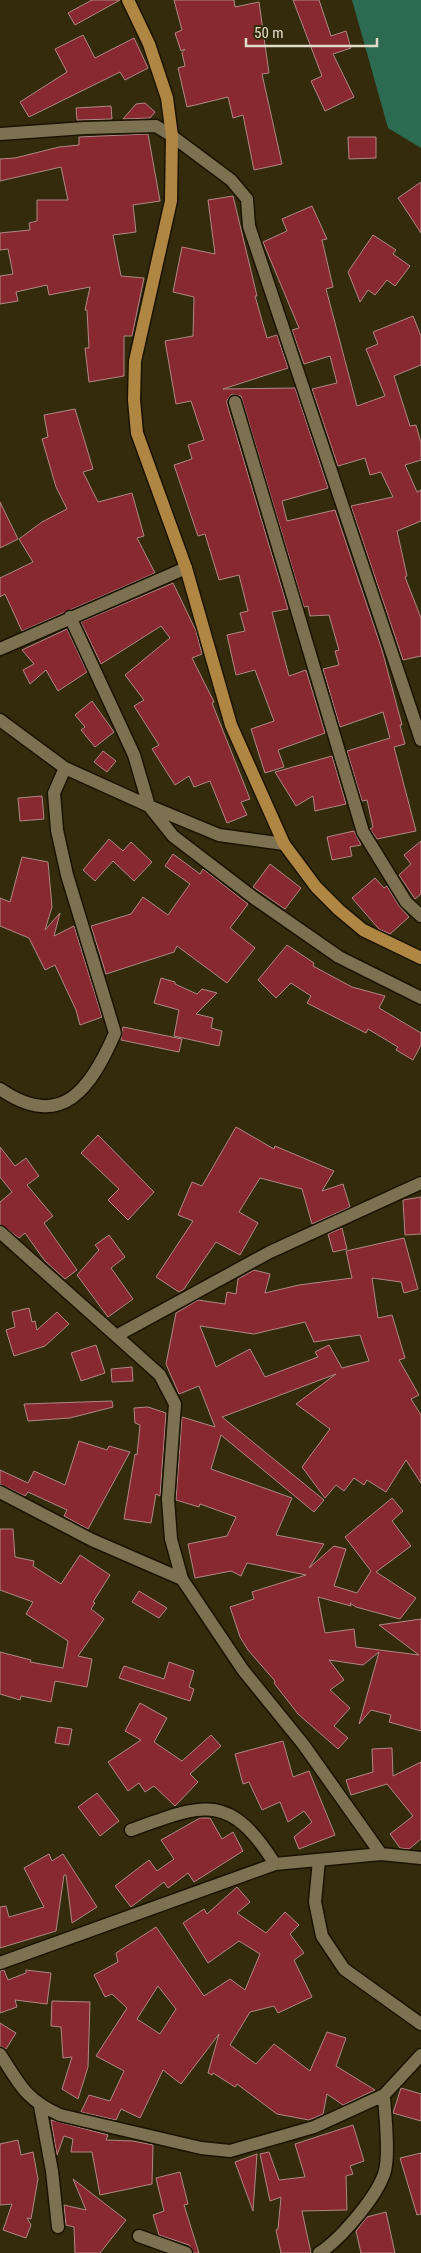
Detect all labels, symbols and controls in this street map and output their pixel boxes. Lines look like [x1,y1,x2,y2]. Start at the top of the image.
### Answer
scale bar [246,15,377,47]
text: 50 m [254,24,284,42]

